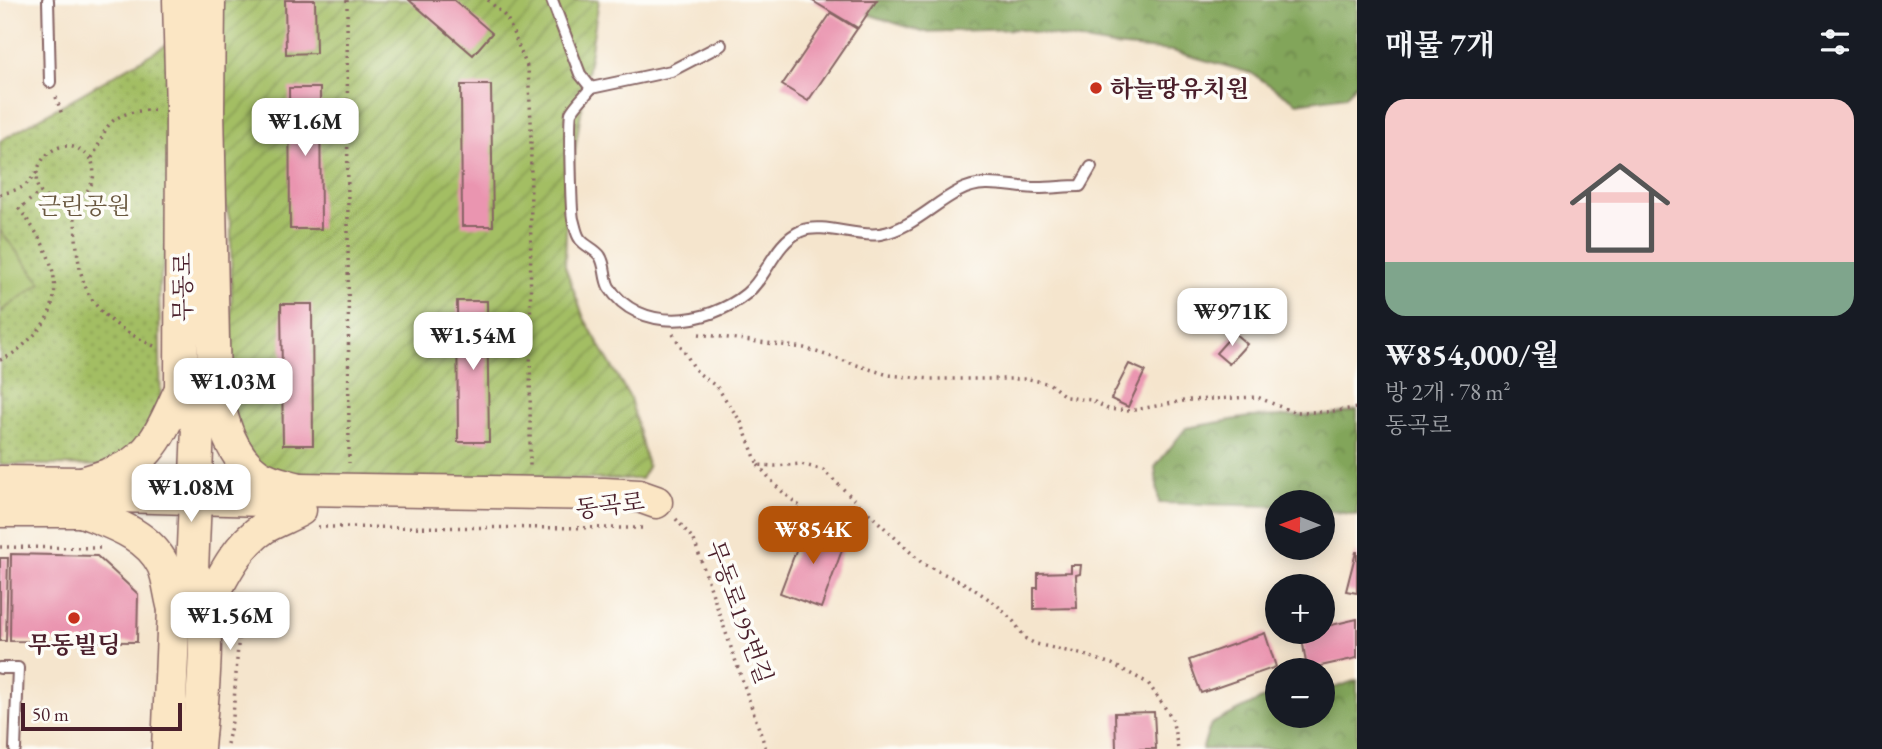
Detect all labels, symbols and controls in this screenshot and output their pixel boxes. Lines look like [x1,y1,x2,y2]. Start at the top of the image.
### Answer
icon: filters [1816,23,1854,61]
text: 매물 7개 [1385,25,1495,64]
place label: 하늘땅유치원 [1110,73,1249,104]
marker: 하늘땅유치원 [1088,80,1104,96]
pin: ₩1.6M [256,99,354,158]
text: ₩1.6M [268,106,342,136]
icon: home [1557,145,1683,271]
park label: 근린공원 [38,190,130,221]
street label: 무동로 [167,252,198,322]
pin: ₩971K [1183,288,1281,348]
text: ₩971K [1193,296,1271,326]
pin: ₩1.54M [416,312,530,372]
text: ₩1.54M [430,320,516,350]
text: ₩854,000/월 [1385,335,1559,374]
pin: ₩1.03M [176,358,290,418]
text: ₩1.03M [190,366,276,396]
text: 방 2개 · 78 m² [1385,377,1510,407]
text: 동곡로 [1385,410,1452,440]
pin: ₩1.08M [134,464,248,524]
text: ₩1.08M [148,472,234,502]
street label: 동곡로 [574,485,646,525]
north arrow [1265,490,1335,560]
map controls [1265,490,1335,728]
pin: ₩854K [764,506,862,566]
text: ₩854K [774,514,852,544]
street label: 무동로195번길 [700,536,780,688]
button: + [1265,574,1335,644]
pin: ₩1.56M [173,592,287,652]
text: ₩1.56M [187,600,273,630]
marker: 무동빌딩 [66,610,82,626]
place label: 무동빌딩 [28,629,120,660]
button: − [1265,658,1335,728]
scale bar [21,700,182,732]
text: 50 m [32,702,69,727]

